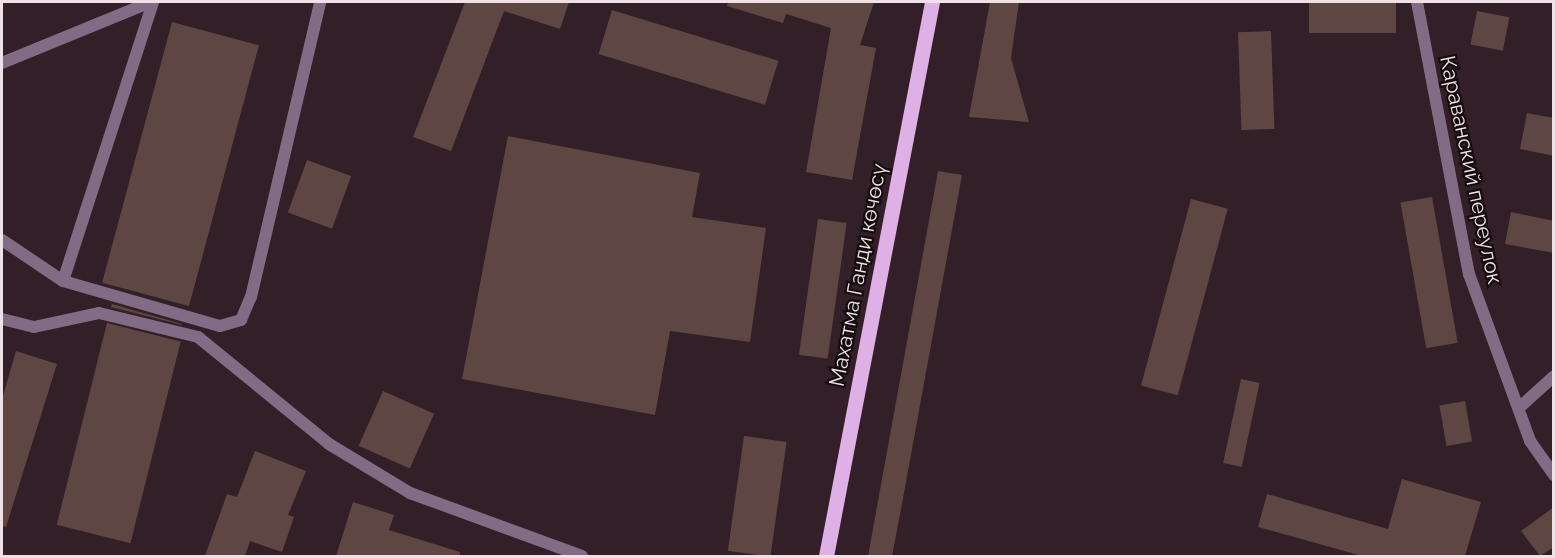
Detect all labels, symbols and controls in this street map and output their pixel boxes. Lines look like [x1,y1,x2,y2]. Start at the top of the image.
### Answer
street label: Караванский переулок [1434,54,1508,286]
street label: Махатма Ганди көчөсү [824,161,892,389]

